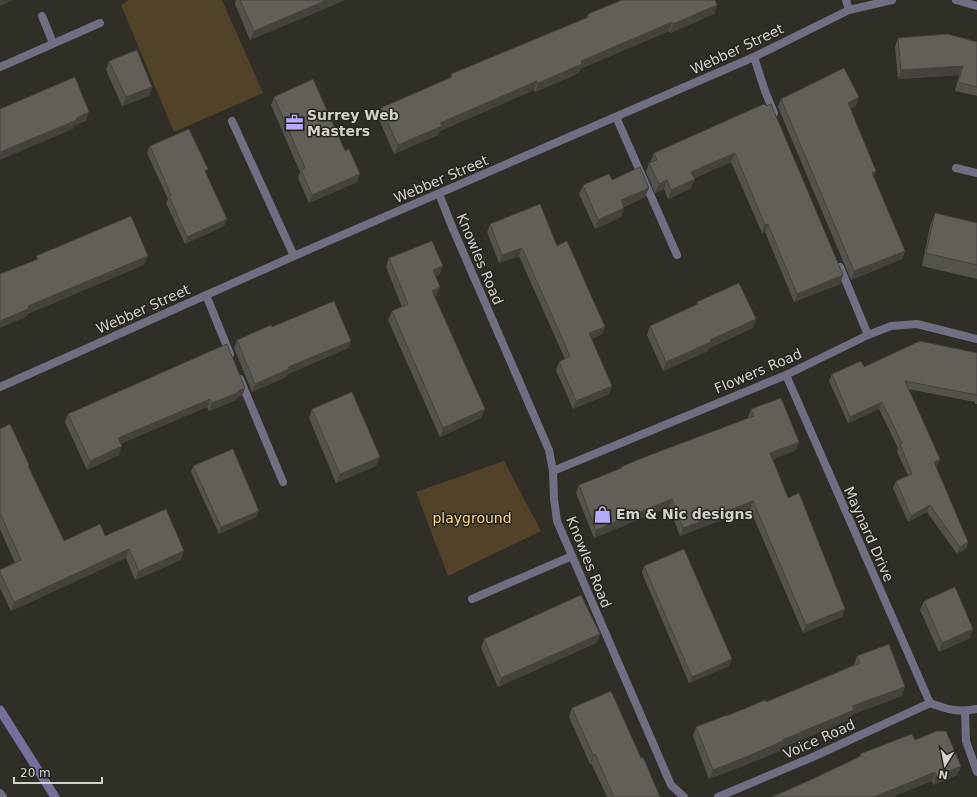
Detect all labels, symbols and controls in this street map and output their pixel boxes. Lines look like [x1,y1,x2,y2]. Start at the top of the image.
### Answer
street label: Webber Street [688,20,787,78]
place label: Surrey Web Masters [307,107,399,139]
office icon: Surrey Web Masters [284,113,304,133]
street label: Webber Street [391,152,491,206]
street label: Knowles Road [454,211,506,307]
street label: Webber Street [94,281,193,337]
street label: Flowers Road [712,345,804,397]
street label: Maynard Drive [841,484,897,584]
shop icon: Em & Nic designs [593,504,613,524]
place label: Em & Nic designs [616,506,753,522]
park label: playground [432,510,512,526]
street label: Knowles Road [563,514,615,610]
street label: Voice Road [781,716,857,762]
north arrow [925,745,965,785]
scale bar [14,759,102,785]
text: 20 m [20,766,51,780]
text: N [938,767,949,782]

